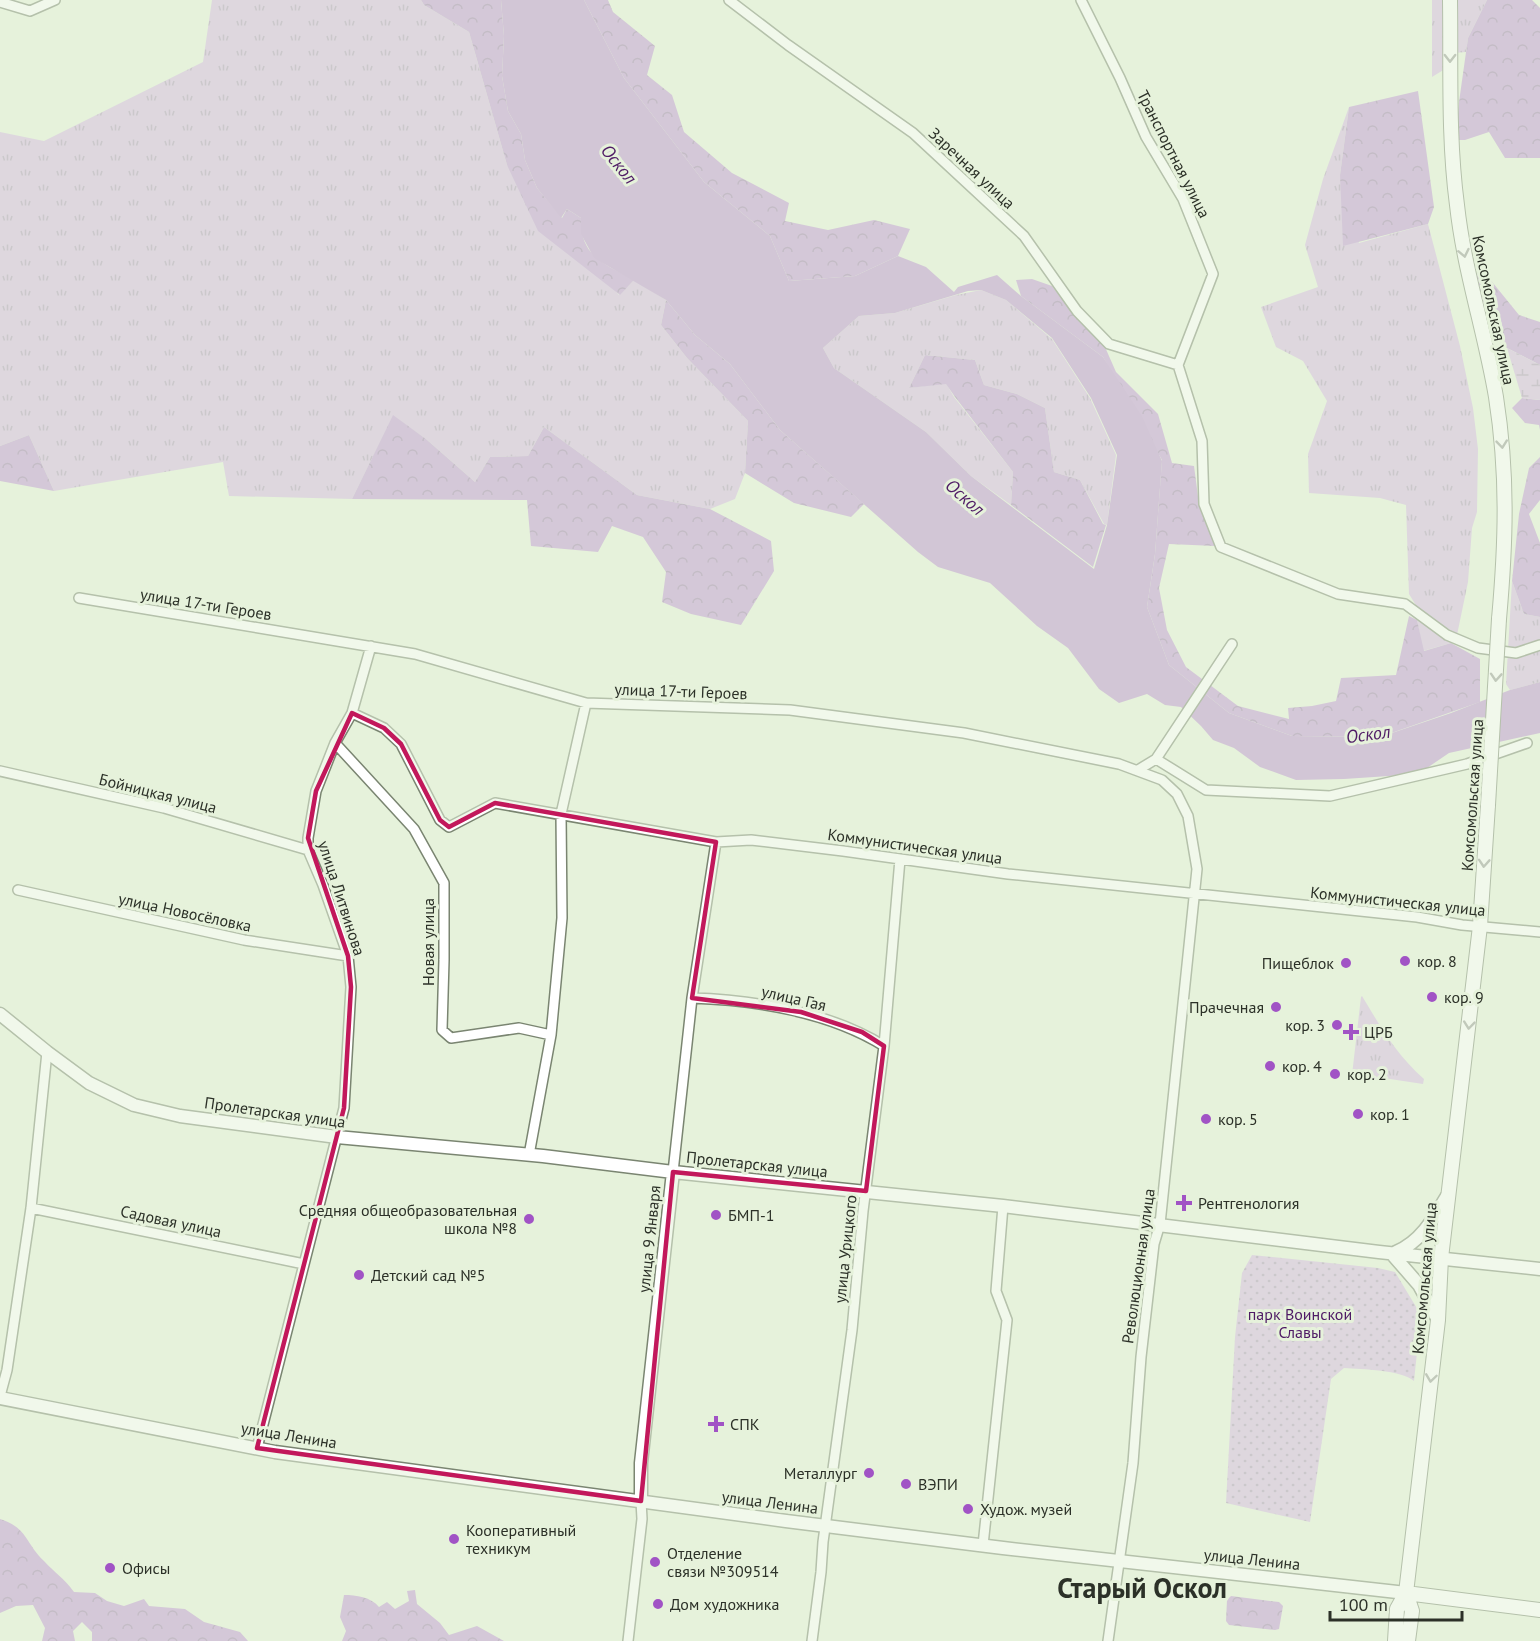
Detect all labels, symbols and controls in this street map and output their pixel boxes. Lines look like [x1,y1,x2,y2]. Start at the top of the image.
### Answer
one-way arrow [1444,54,1457,63]
street label: Транспортная улица [1133,87,1215,221]
street label: Заречная улица [925,123,1019,213]
water label: Оскол [596,139,642,189]
street label: Комсомольская улица [1468,233,1520,387]
one-way arrow [1457,247,1470,257]
one-way arrow [1495,439,1508,448]
water label: Оскол [941,474,990,520]
street label: улица 17-ти Героев [139,584,273,624]
one-way arrow [1489,673,1502,682]
street label: улица 17-ти Героев [614,679,748,703]
street label: Комсомольская улица [1457,718,1487,872]
water label: Оскол [1344,720,1392,748]
street label: Бойницкая улица [97,769,219,817]
street label: Коммунистическая улица [826,824,1004,868]
street label: улица Литвинова [314,838,370,958]
one-way arrow [1477,858,1490,867]
street label: Коммунистическая улица [1309,882,1487,920]
street label: улица Новосёловка [117,888,253,936]
street label: Новая улица [418,898,438,986]
place label: кор. 8 [1417,951,1457,971]
place label: Пищеблок [1262,953,1334,973]
marker: кор. 8 [1398,954,1412,968]
marker: Пищеблок [1339,956,1353,970]
street label: улица Гая [760,981,828,1015]
place label: кор. 9 [1444,987,1484,1007]
marker: кор. 9 [1425,990,1439,1004]
place label: Прачечная [1189,997,1264,1017]
marker: Прачечная [1269,1000,1283,1014]
place label: кор. 3 [1285,1015,1325,1035]
marker: кор. 3 [1330,1018,1344,1032]
one-way arrow [1463,1021,1475,1030]
place label: ЦРБ [1364,1022,1393,1042]
marker: ЦРБ [1342,1023,1360,1041]
place label: кор. 4 [1282,1056,1322,1076]
marker: кор. 4 [1263,1059,1277,1073]
place label: кор. 2 [1347,1064,1387,1084]
marker: кор. 2 [1328,1067,1342,1081]
street label: Пролетарская улица [203,1092,347,1132]
place label: кор. 1 [1370,1104,1410,1124]
marker: кор. 1 [1351,1107,1365,1121]
place label: кор. 5 [1218,1109,1258,1129]
marker: кор. 5 [1199,1112,1213,1126]
street label: Пролетарская улица [685,1147,829,1181]
street label: улица 9 Января [633,1184,665,1294]
street label: Революционная улица [1117,1187,1159,1345]
place label: Рентгенология [1198,1193,1299,1213]
street label: улица Урицкого [829,1194,861,1304]
marker: Рентгенология [1175,1194,1193,1212]
place label: Средняя общеобразовательная школа №8 [299,1200,517,1238]
street label: Садовая улица [119,1201,223,1241]
street label: Комсомольская улица [1407,1201,1441,1355]
place label: БМП-1 [728,1205,774,1225]
marker: БМП-1 [709,1208,723,1222]
marker: Средняя общеобразовательная школа №8 [522,1212,536,1226]
place label: Детский сад №5 [371,1265,485,1285]
marker: Детский сад №5 [352,1268,366,1282]
park label: парк Воинской Славы [1248,1304,1352,1342]
one-way arrow [1425,1373,1437,1382]
place label: СПК [730,1414,760,1434]
marker: СПК [707,1415,725,1433]
street label: улица Ленина [240,1418,338,1452]
place label: Металлург [784,1463,857,1483]
marker: Металлург [862,1466,876,1480]
place label: ВЭПИ [918,1474,958,1494]
marker: ВЭПИ [899,1477,913,1491]
street label: улица Ленина [721,1486,819,1518]
place label: Худож. музей [980,1499,1072,1519]
marker: Худож. музей [961,1502,975,1516]
place label: Кооперативный техникум [466,1520,576,1558]
marker: Кооперативный техникум [447,1532,461,1546]
place label: Отделение связи №309514 [667,1543,779,1581]
street label: улица Ленина [1203,1544,1301,1574]
marker: Отделение связи №309514 [648,1555,662,1569]
place label: Офисы [122,1558,170,1578]
marker: Офисы [103,1561,117,1575]
district label: Старый Оскол [1057,1569,1227,1606]
scale bar [1330,1584,1462,1622]
text: 100 m [1339,1593,1388,1616]
place label: Дом художника [670,1594,779,1614]
marker: Дом художника [651,1597,665,1611]

